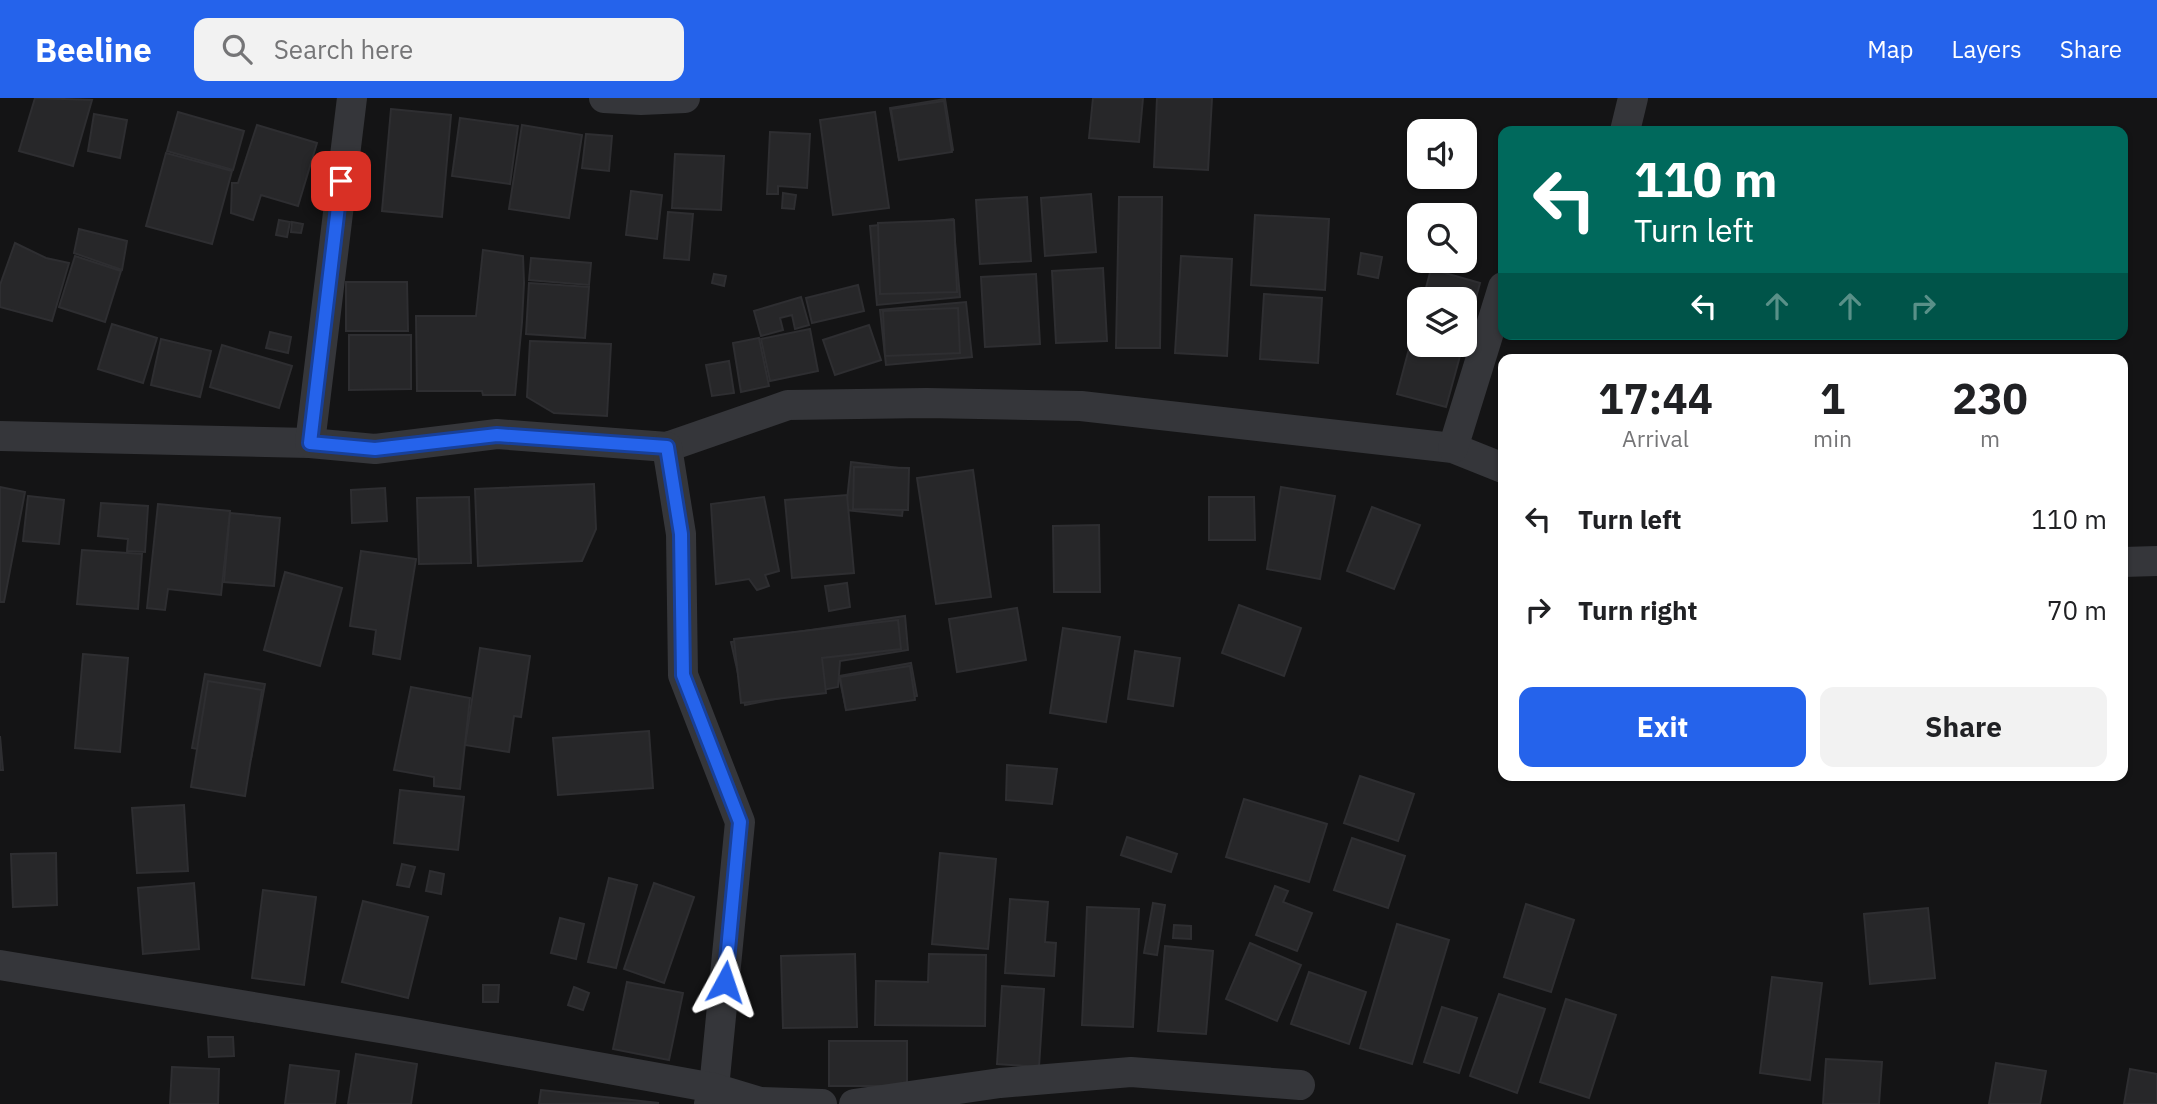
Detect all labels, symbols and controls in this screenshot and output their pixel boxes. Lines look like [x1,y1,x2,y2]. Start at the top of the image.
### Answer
search box [194,18,684,81]
text: Beeline [35,28,152,71]
icon: search [218,30,256,68]
text: Search here [274,32,413,66]
text: Map [1867,33,1914,65]
text: Layers [1952,33,2022,65]
text: Share [2060,33,2122,65]
map controls [1407,119,1477,357]
button: sound [1407,119,1477,189]
text: 110 m [1634,147,1778,210]
pin [311,151,371,211]
icon: left [1519,154,1610,245]
icon: arrive [322,162,360,200]
button: search [1407,203,1477,273]
text: Turn left [1634,209,1754,251]
button: layers [1407,287,1477,357]
icon: left [1685,287,1723,325]
icon: ahead [1758,287,1796,325]
icon: ahead [1831,287,1869,325]
icon: right [1904,287,1942,325]
text: 17:44 [1598,371,1713,426]
text: 1 [1820,371,1845,426]
text: 230 [1952,371,2028,426]
text: Arrival [1622,423,1689,453]
text: min [1813,423,1852,453]
text: m [1980,423,2000,453]
icon: left [1519,500,1557,538]
text: Turn left [1578,502,1681,536]
text: 110 m [2031,502,2107,536]
icon: right [1519,591,1557,629]
text: Turn right [1578,593,1697,627]
text: 70 m [2047,593,2107,627]
button: Exit [1519,687,1806,767]
button: Share [1820,687,2107,767]
position arrow [688,945,762,1019]

